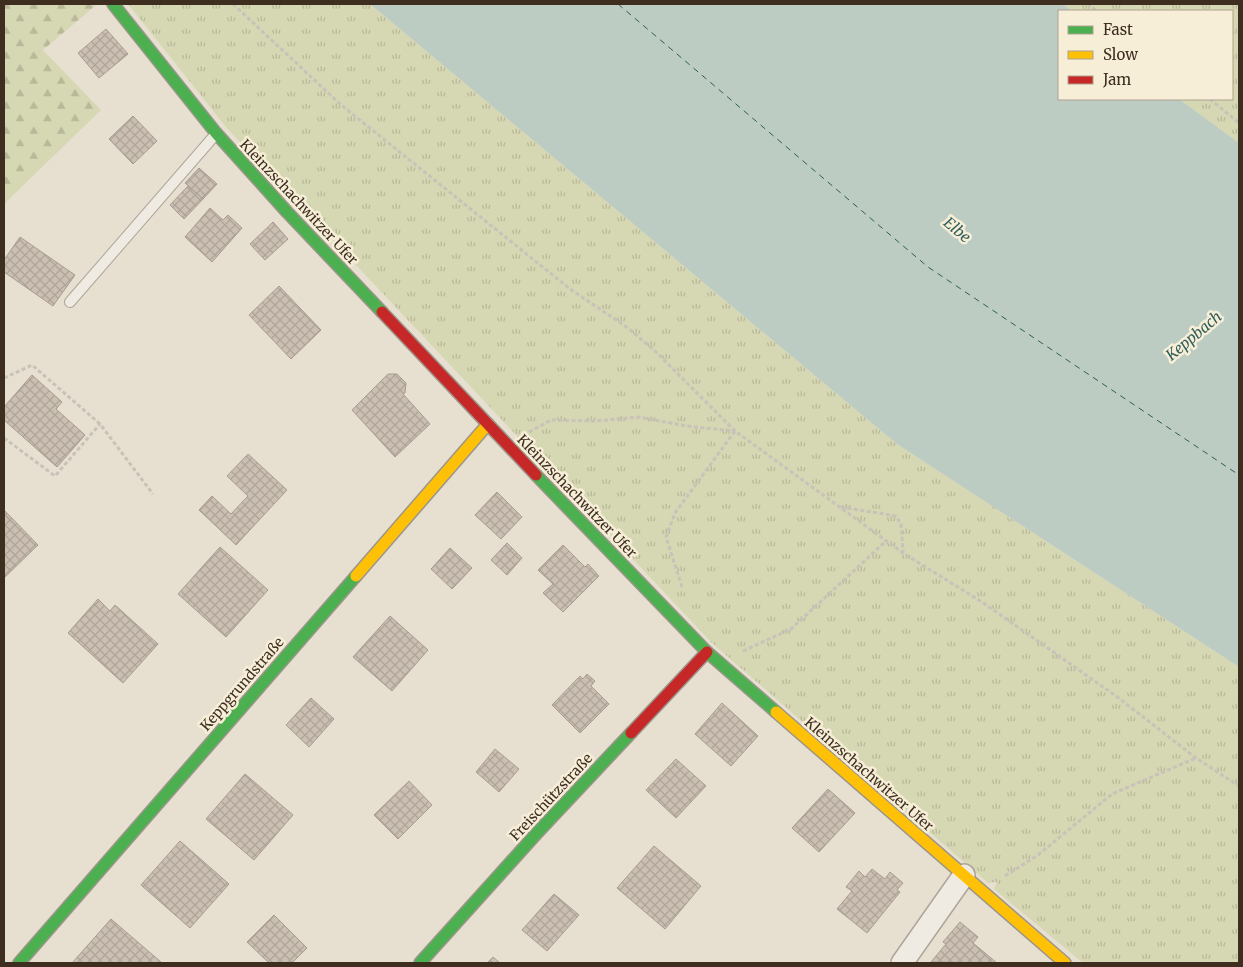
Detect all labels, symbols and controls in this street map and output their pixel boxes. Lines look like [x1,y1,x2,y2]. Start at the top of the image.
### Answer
legend [1058,10,1233,100]
text: Fast [1103,20,1133,39]
text: Slow [1103,45,1138,64]
text: Jam [1102,70,1131,89]
street label: Kleinzschachwitzer Ufer [236,136,362,268]
water label: Elbe [940,213,975,247]
water label: Keppbach [1161,307,1225,365]
street label: Kleinzschachwitzer Ufer [513,430,641,562]
street label: Keppgrundstraße [196,633,288,735]
street label: Kleinzschachwitzer Ufer [801,713,937,835]
street label: Freischützstraße [506,749,596,845]

